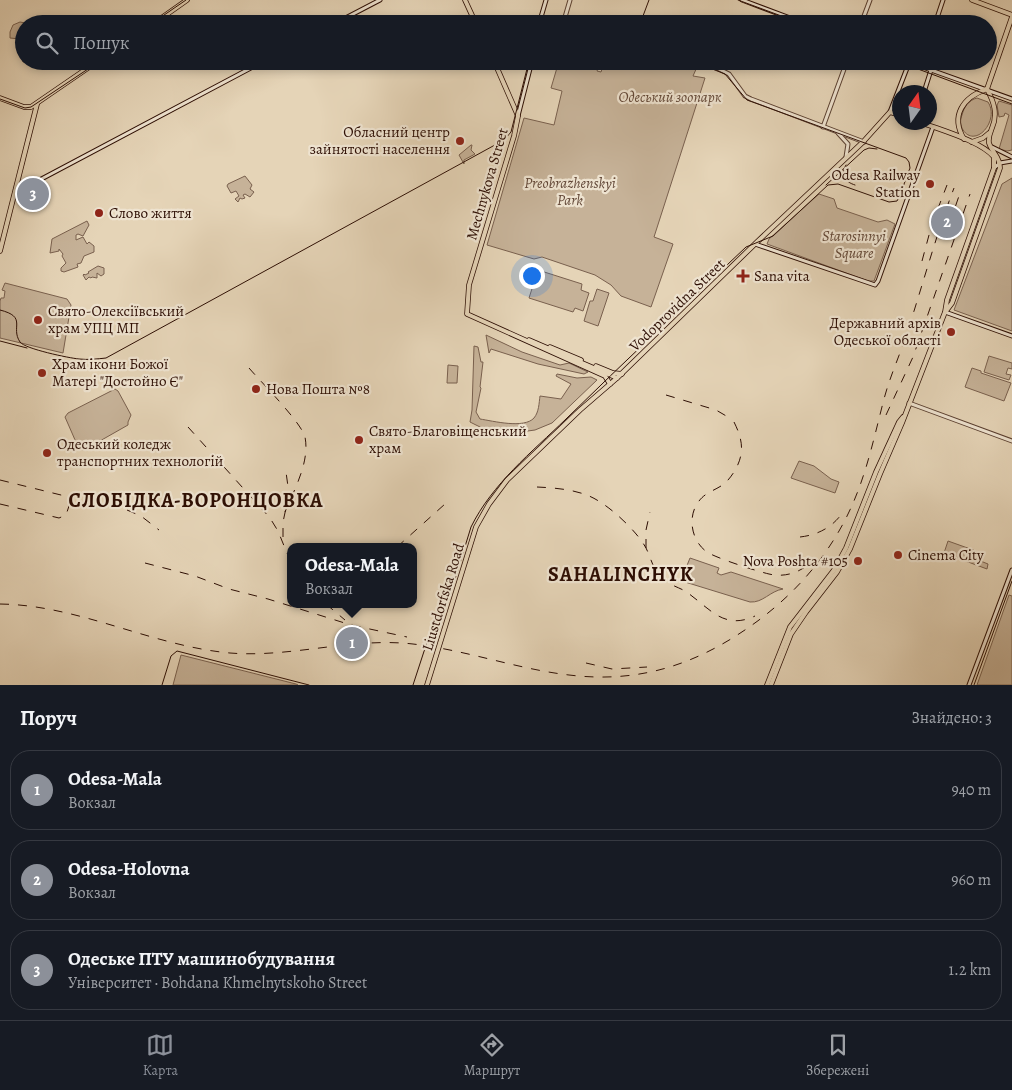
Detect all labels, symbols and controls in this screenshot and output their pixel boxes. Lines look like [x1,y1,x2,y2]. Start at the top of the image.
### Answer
search box [15,15,997,70]
icon: search [33,29,61,57]
text: Пошук [73,30,130,56]
north arrow [892,85,937,130]
park label: Одеський зоопарк [618,87,722,107]
place label: Обласний центр зайнятості населення [310,122,450,159]
street label: Mechnykova Street [461,126,513,242]
marker: Обласний центр зайнятості населення [454,135,466,147]
place label: Odesa Railway Station [831,165,920,202]
park label: Preobrazhenskyi Park [524,173,616,210]
pin: 3 [17,175,49,213]
marker: Odesa Railway Station [924,178,936,190]
place label: Слово життя [109,203,192,223]
pin: 2 [931,203,963,241]
marker: Слово життя [93,207,105,219]
park label: Starosinnyi Square [822,226,886,263]
street label: Vodoprovidna Street [624,254,729,357]
your location [519,263,545,289]
place label: Sana vita [754,266,810,286]
marker: Sana vita [736,269,750,283]
place label: Свято-Олексіївський храм УПЦ МП [48,301,184,338]
place label: Державний архів Одеської області [829,313,941,350]
marker: Свято-Олексіївський храм УПЦ МП [32,314,44,326]
marker: Державний архів Одеської області [945,326,957,338]
place label: Храм ікони Божої Матері "Достойно Є" [52,354,183,391]
marker: Храм ікони Божої Матері "Достойно Є" [36,367,48,379]
place label: Нова Пошта №8 [266,379,370,399]
marker: Нова Пошта №8 [250,383,262,395]
place label: Свято-Благовіщенський храм [369,421,527,458]
place label: Одеський коледж транспортних технологій [57,434,224,471]
marker: Свято-Благовіщенський храм [353,434,365,446]
marker: Одеський коледж транспортних технологій [41,447,53,459]
district label: СЛОБІДКА-ВОРОНЦОВКА [68,487,324,514]
street label: Liustdorfska Road [417,540,469,653]
popup [287,543,417,608]
place label: Cinema City [908,545,984,565]
marker: Cinema City [892,549,904,561]
place label: Nova Poshta #105 [743,551,848,571]
text: Odesa-Mala [305,552,399,578]
marker: Nova Poshta #105 [852,555,864,567]
district label: SAHALINCHYK [548,561,694,588]
text: Вокзал [305,578,353,600]
pin: 1 [336,624,368,662]
text: Поруч [20,704,77,732]
text: Знайдено: 3 [911,707,992,729]
text: Odesa-Mala [68,766,162,792]
text: 1 [34,779,40,801]
text: 940 m [951,779,991,801]
text: Вокзал [68,792,116,814]
text: Odesa-Holovna [68,856,190,882]
text: 2 [33,869,41,891]
text: 960 m [951,869,991,891]
text: Вокзал [68,882,116,904]
text: Одеське ПТУ машинобудування [68,946,335,972]
text: 3 [34,959,40,981]
text: 1.2 km [949,959,991,981]
text: Університет · Bohdana Khmelnytskoho Street [68,972,367,994]
tab: Карта [143,1031,178,1080]
tab: Маршрут [464,1031,520,1080]
tab: Збережені [806,1031,869,1080]

